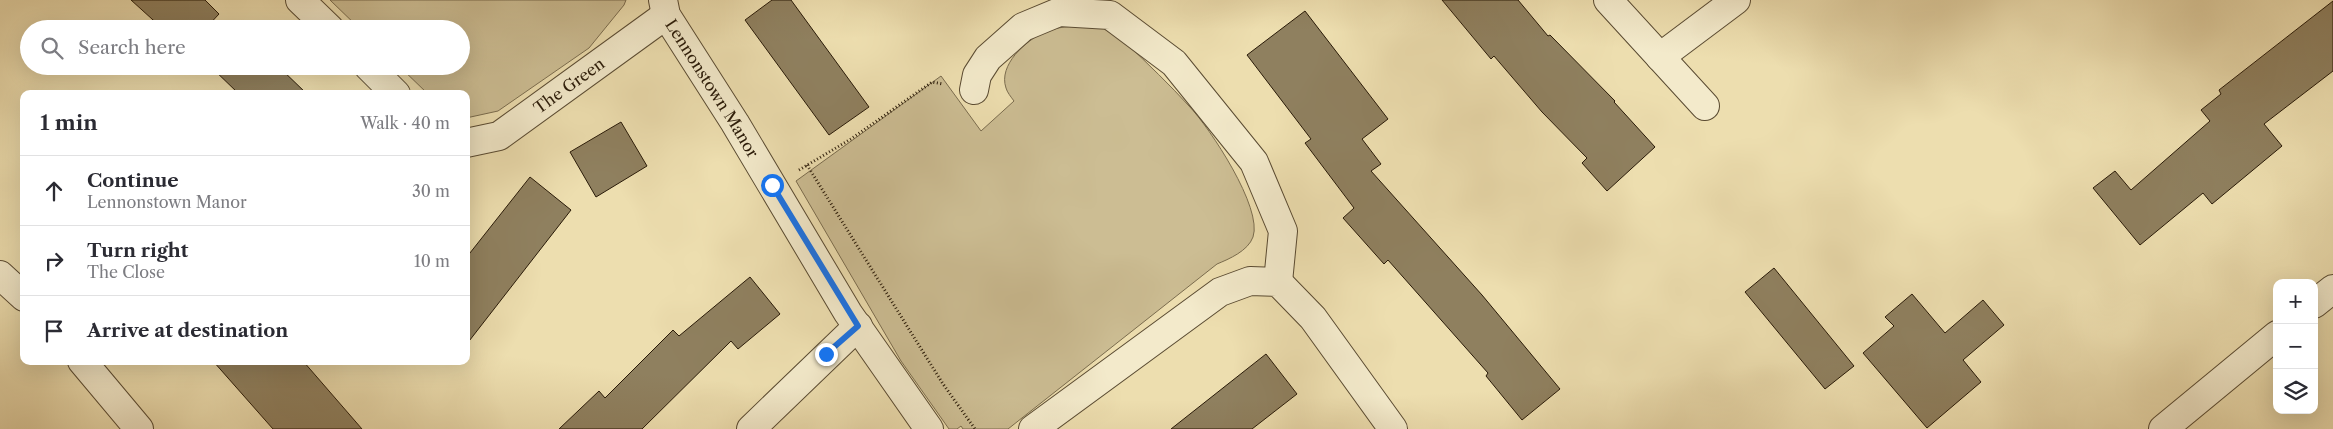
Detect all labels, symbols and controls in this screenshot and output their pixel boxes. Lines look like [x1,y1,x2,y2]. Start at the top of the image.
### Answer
street label: Lennonstown Manor [661,15,763,161]
search box [20,20,470,75]
icon: search [38,34,66,62]
text: Search here [78,36,186,59]
street label: The Green [530,53,608,118]
text: 1 min [40,110,98,135]
text: Walk · 40 m [360,113,450,133]
text: Continue [87,169,179,192]
route start [761,174,784,197]
icon: ahead [40,177,68,205]
text: 30 m [412,181,450,201]
text: Lennonstown Manor [87,192,247,212]
text: Turn right [87,239,188,262]
icon: right [40,247,68,275]
text: 10 m [414,251,450,271]
text: The Close [87,262,165,282]
map controls [2273,279,2318,414]
button: + [2273,279,2318,324]
icon: arrive [40,317,68,345]
text: Arrive at destination [87,319,288,342]
button: − [2273,324,2318,369]
route end [815,343,838,366]
button: layers [2273,369,2318,414]

